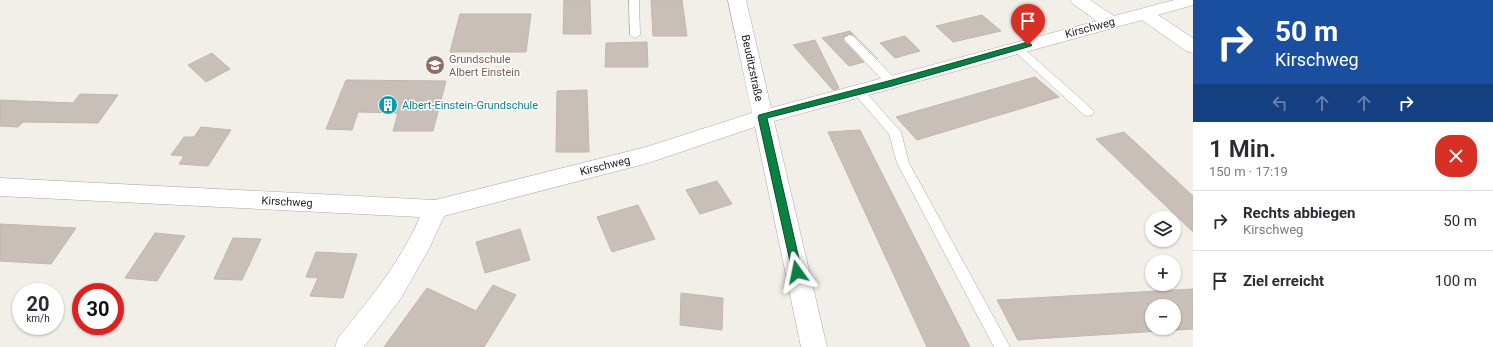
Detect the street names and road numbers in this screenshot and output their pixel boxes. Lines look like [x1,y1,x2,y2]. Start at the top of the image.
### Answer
street label: Kirschweg [1064,15,1116,41]
street label: Beuditzstraße [739,33,765,103]
street label: Kirschweg [579,154,631,178]
street label: Kirschweg [261,194,313,210]

